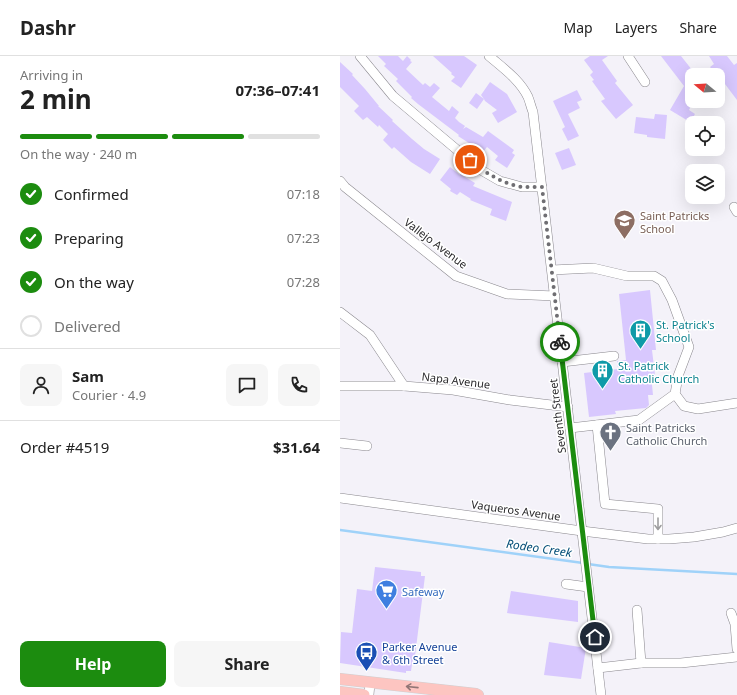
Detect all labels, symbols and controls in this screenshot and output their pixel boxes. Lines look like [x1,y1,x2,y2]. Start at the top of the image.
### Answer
text: Dashr [20,15,76,41]
text: Map [564,18,593,37]
text: Layers [615,18,657,37]
text: Share [679,18,717,37]
text: Arriving in [20,66,83,84]
north arrow [685,68,725,108]
map controls [685,68,725,204]
text: 07:36–07:41 [235,80,320,100]
text: 2 min [20,81,92,117]
button: locate [685,116,725,156]
pin [453,143,487,177]
text: On the way · 240 m [20,145,137,163]
icon: bag [459,149,481,171]
button: layers [685,164,725,204]
icon: check [20,183,42,205]
text: Confirmed [54,184,129,204]
text: 07:18 [287,185,320,203]
school or university icon: Saint Patricks School [612,208,638,241]
place label: Saint Patricks School [640,208,709,236]
street label: Vallejo Avenue [401,214,471,272]
icon: check [20,227,42,249]
text: Preparing [54,228,124,248]
text: 07:23 [287,229,320,247]
icon: check [20,271,42,293]
text: On the way [54,272,134,292]
text: 07:28 [287,273,320,291]
text: Delivered [54,316,121,336]
building icon: St. Patrick's School [627,317,653,350]
place label: St. Patrick's School [656,317,715,345]
courier [540,322,580,362]
icon: bike [549,331,571,353]
building icon: St. Patrick Catholic Church [589,358,615,391]
place label: St. Patrick Catholic Church [618,358,699,386]
button: person [20,364,62,406]
button: chat [226,364,268,406]
button: phone [278,364,320,406]
text: Sam [72,366,104,386]
street label: Napa Avenue [421,368,491,392]
street label: Seventh Street [545,378,569,454]
text: Courier · 4.9 [72,386,146,404]
church icon: Saint Patricks Catholic Church [597,420,623,453]
place label: Saint Patricks Catholic Church [626,420,707,448]
text: Order #4519 [20,437,109,457]
text: $31.64 [273,437,320,457]
street label: Vaqueros Avenue [470,496,562,524]
one-way arrow [654,517,662,530]
water label: Rodeo Creek [505,535,574,561]
supermarket icon: Safeway [374,578,400,611]
place label: Safeway [402,584,445,599]
pin [578,620,612,654]
icon: home [584,626,606,648]
bus stop icon: Parker Avenue & 6th Street [354,639,380,672]
place label: Parker Avenue & 6th Street [382,639,457,667]
button: Help [20,641,166,687]
button: Share [174,641,320,687]
one-way arrow [406,683,419,691]

